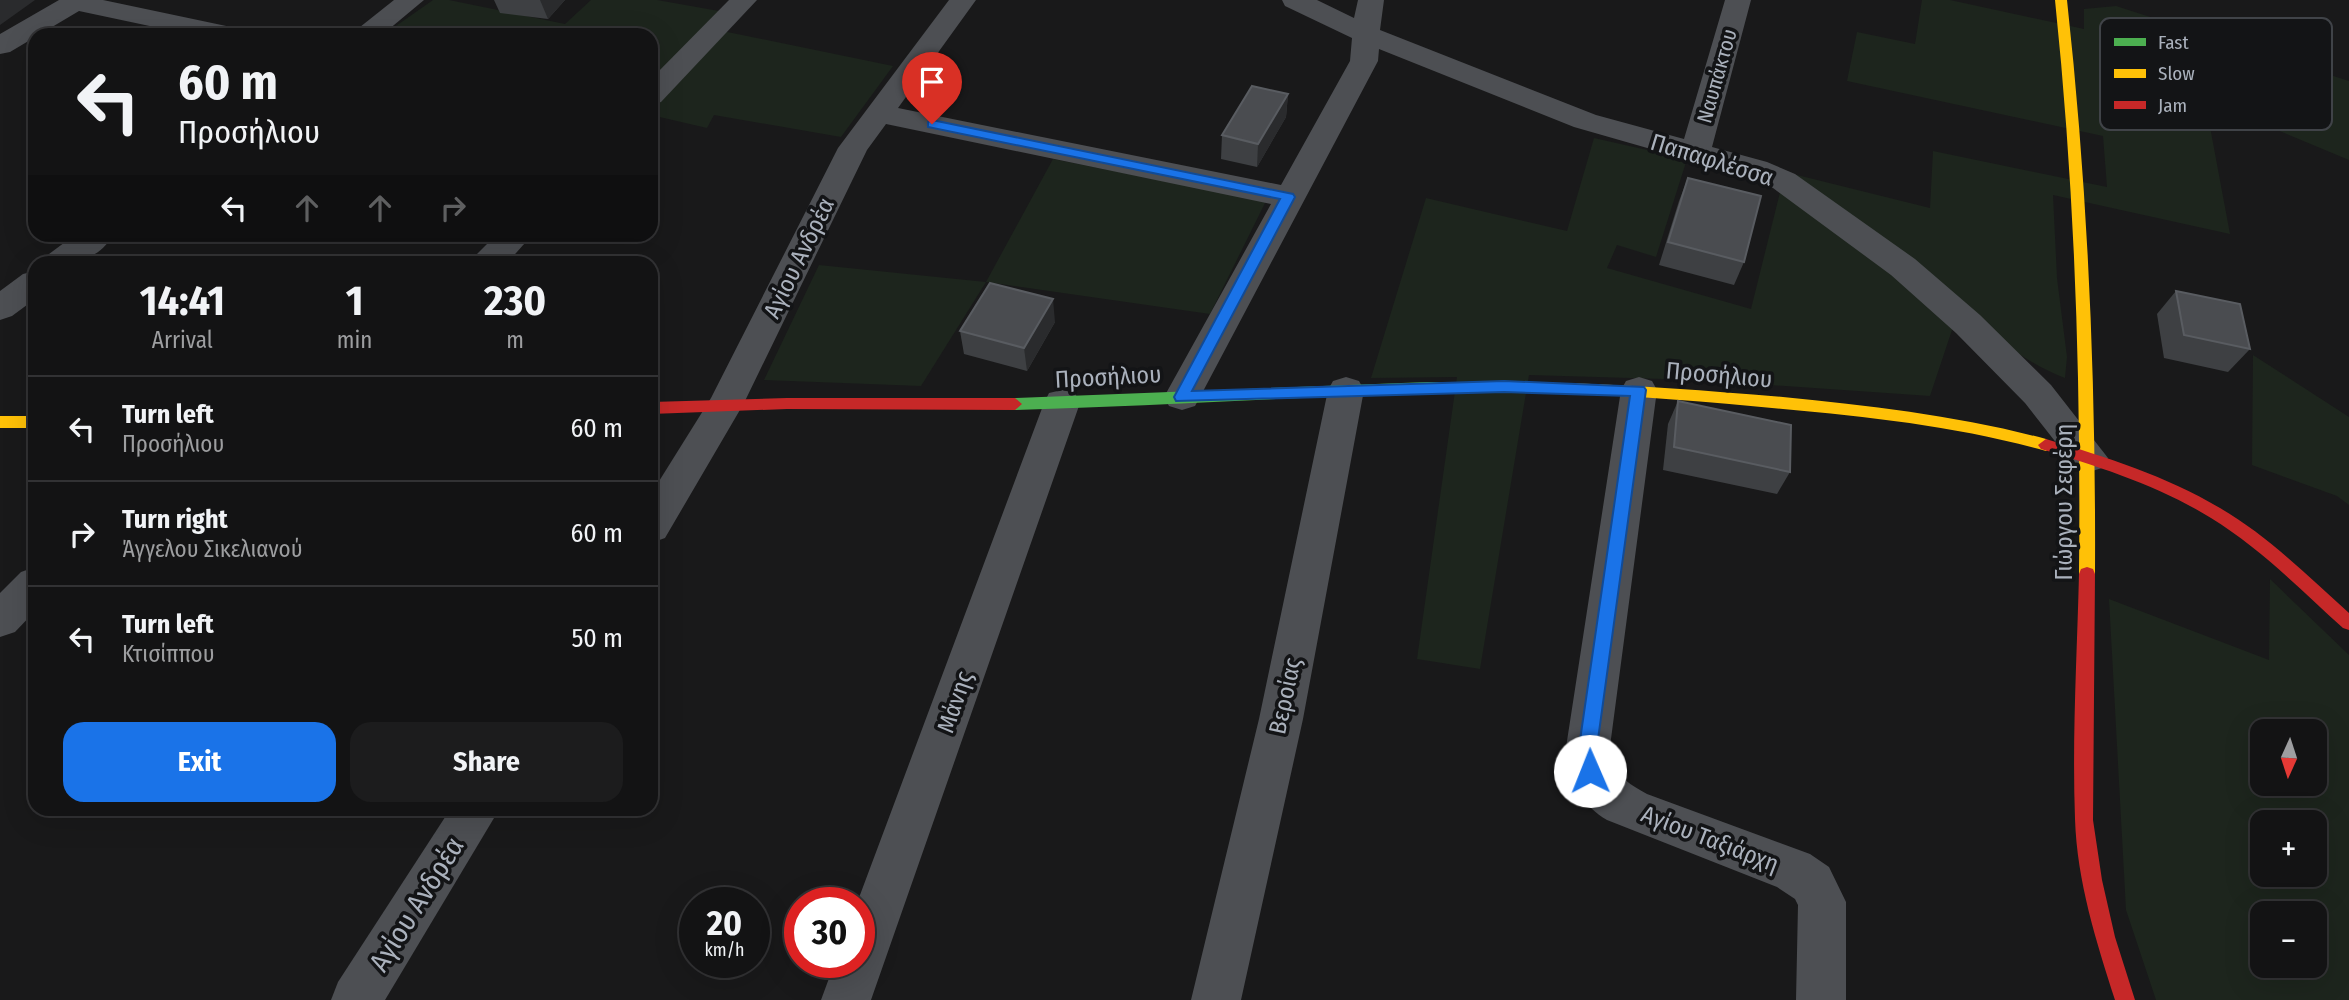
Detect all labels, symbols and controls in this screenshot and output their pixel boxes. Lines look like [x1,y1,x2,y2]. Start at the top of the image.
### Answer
legend [2100,18,2332,130]
street label: Ναυπάκτου [1691,26,1743,126]
text: Fast [2158,31,2189,54]
pin [902,52,962,124]
text: 60 m [178,53,278,112]
icon: left [63,56,154,147]
text: Slow [2158,62,2195,85]
icon: arrive [913,63,951,101]
text: Jam [2158,94,2187,117]
text: Προσήλιου [178,113,320,151]
street label: Παπαφλέσσα [1647,128,1777,192]
icon: left [215,189,253,227]
icon: ahead [288,189,326,227]
icon: ahead [361,189,399,227]
icon: right [434,189,472,227]
street label: Αγίου Ανδρέα [758,193,840,323]
text: 14:41 [140,276,225,326]
text: 1 [346,276,363,326]
text: 230 [484,276,546,326]
text: Arrival [152,326,213,354]
text: min [337,326,372,354]
text: m [506,326,524,354]
street label: Προσήλιου [1665,356,1773,394]
street label: Προσήλιου [1054,360,1162,394]
text: Turn left [122,399,214,430]
icon: left [63,410,101,448]
text: 60 m [570,413,623,444]
street label: Γιώργου Σεφέρη [2050,424,2078,580]
text: Προσήλιου [122,430,224,458]
text: Turn right [122,504,228,535]
icon: right [63,515,101,553]
text: 60 m [570,518,623,549]
text: Άγγελου Σικελιανού [122,535,302,563]
text: Turn left [122,609,214,640]
icon: left [63,620,101,658]
text: 50 m [571,623,623,654]
text: Κτισίππου [122,640,214,668]
street label: Βεροίας [1263,655,1307,737]
street label: Μάνης [931,668,979,736]
north arrow [2250,719,2328,796]
map controls [2250,719,2327,978]
button: Exit [63,722,336,802]
button: Share [350,722,623,802]
position arrow [1553,734,1627,808]
street label: Αγίου Ταξιάρχη [1637,800,1783,878]
button: + [2250,810,2327,887]
street label: Αγίου Ανδρέα [362,831,471,978]
speed limit sign: 30 [784,887,875,978]
button: − [2250,901,2327,978]
text: 20 [707,902,742,944]
text: km/h [704,939,745,961]

